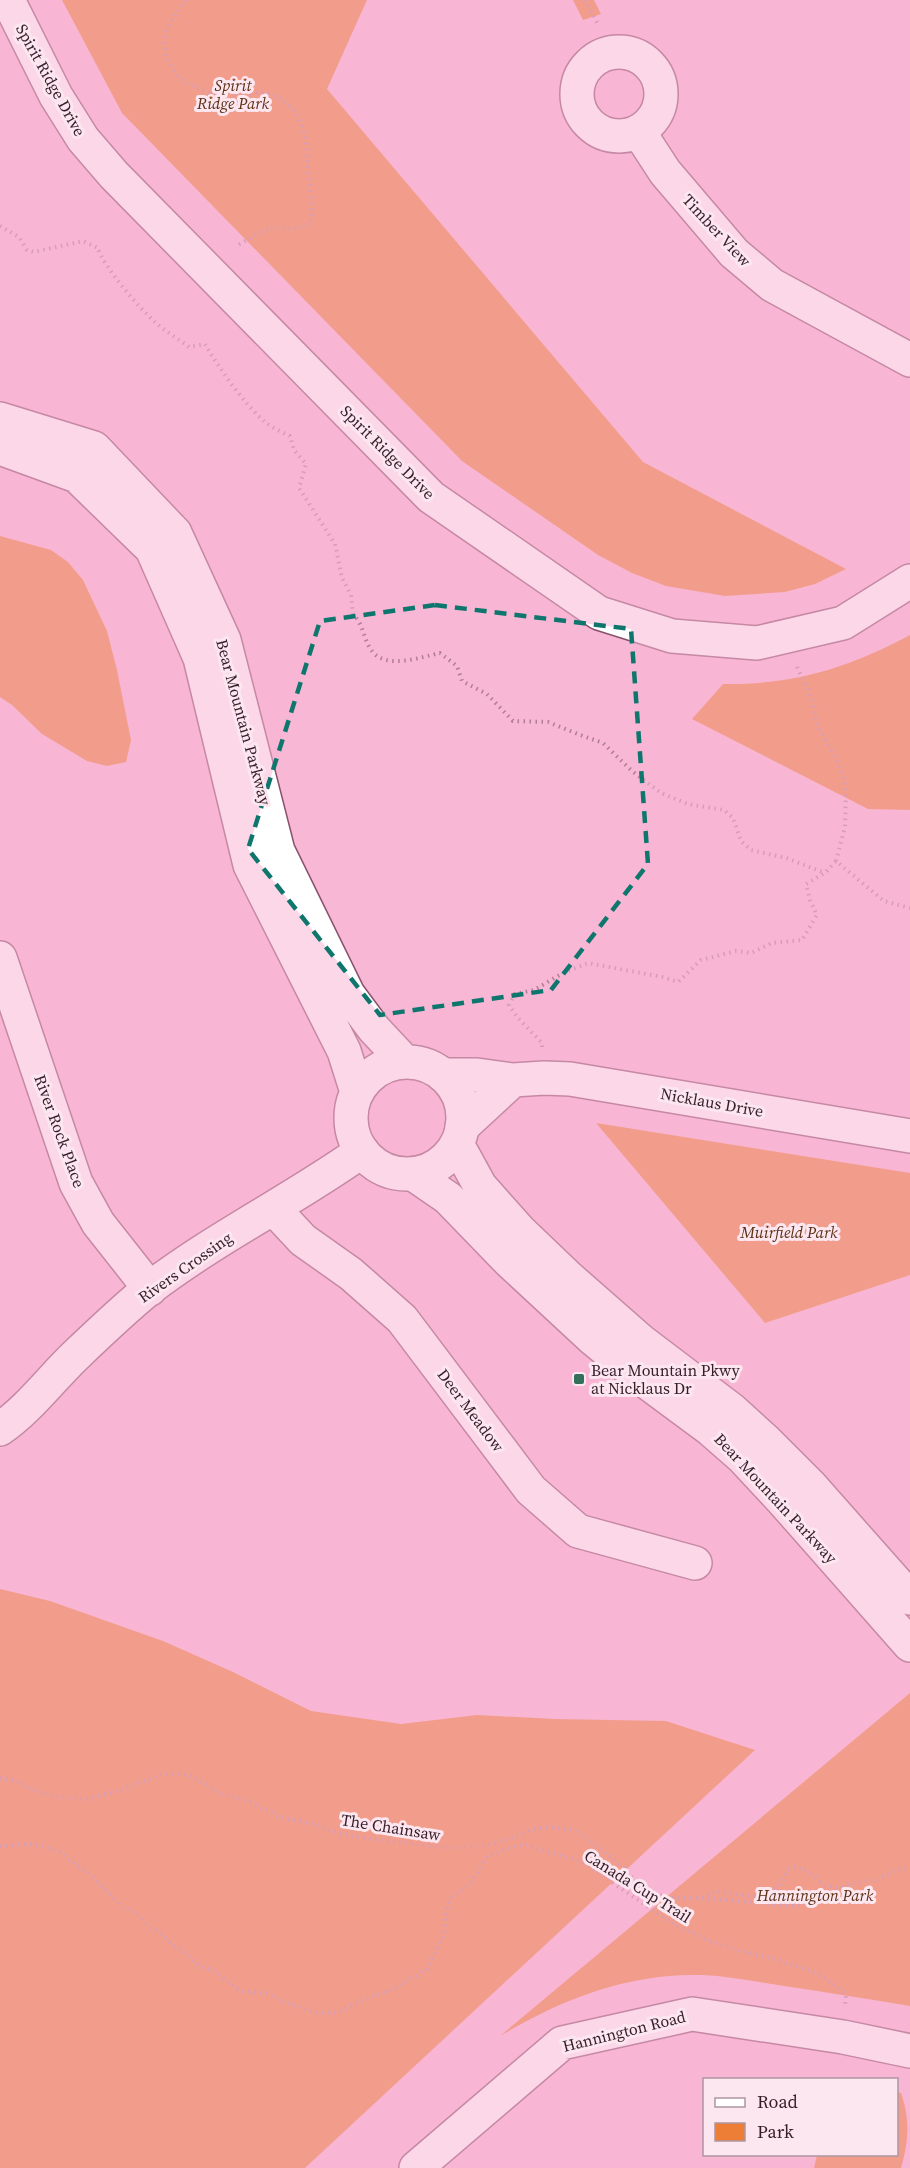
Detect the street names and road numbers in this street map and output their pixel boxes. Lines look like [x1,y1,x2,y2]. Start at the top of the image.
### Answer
street label: Spirit Ridge Drive [11,20,91,140]
street label: Timber View [678,189,757,272]
street label: Spirit Ridge Drive [336,400,440,504]
street label: Bear Mountain Parkway [211,637,277,808]
street label: River Rock Place [29,1071,91,1191]
street label: Nicklaus Drive [659,1082,765,1122]
street label: Rivers Crossing [134,1226,236,1308]
street label: Deer Meadow [433,1364,510,1457]
street label: Bear Mountain Parkway [710,1428,843,1569]
street label: The Chainsaw [340,1808,443,1846]
street label: Canada Cup Trail [580,1844,696,1928]
street label: Hannington Road [560,2005,688,2057]

